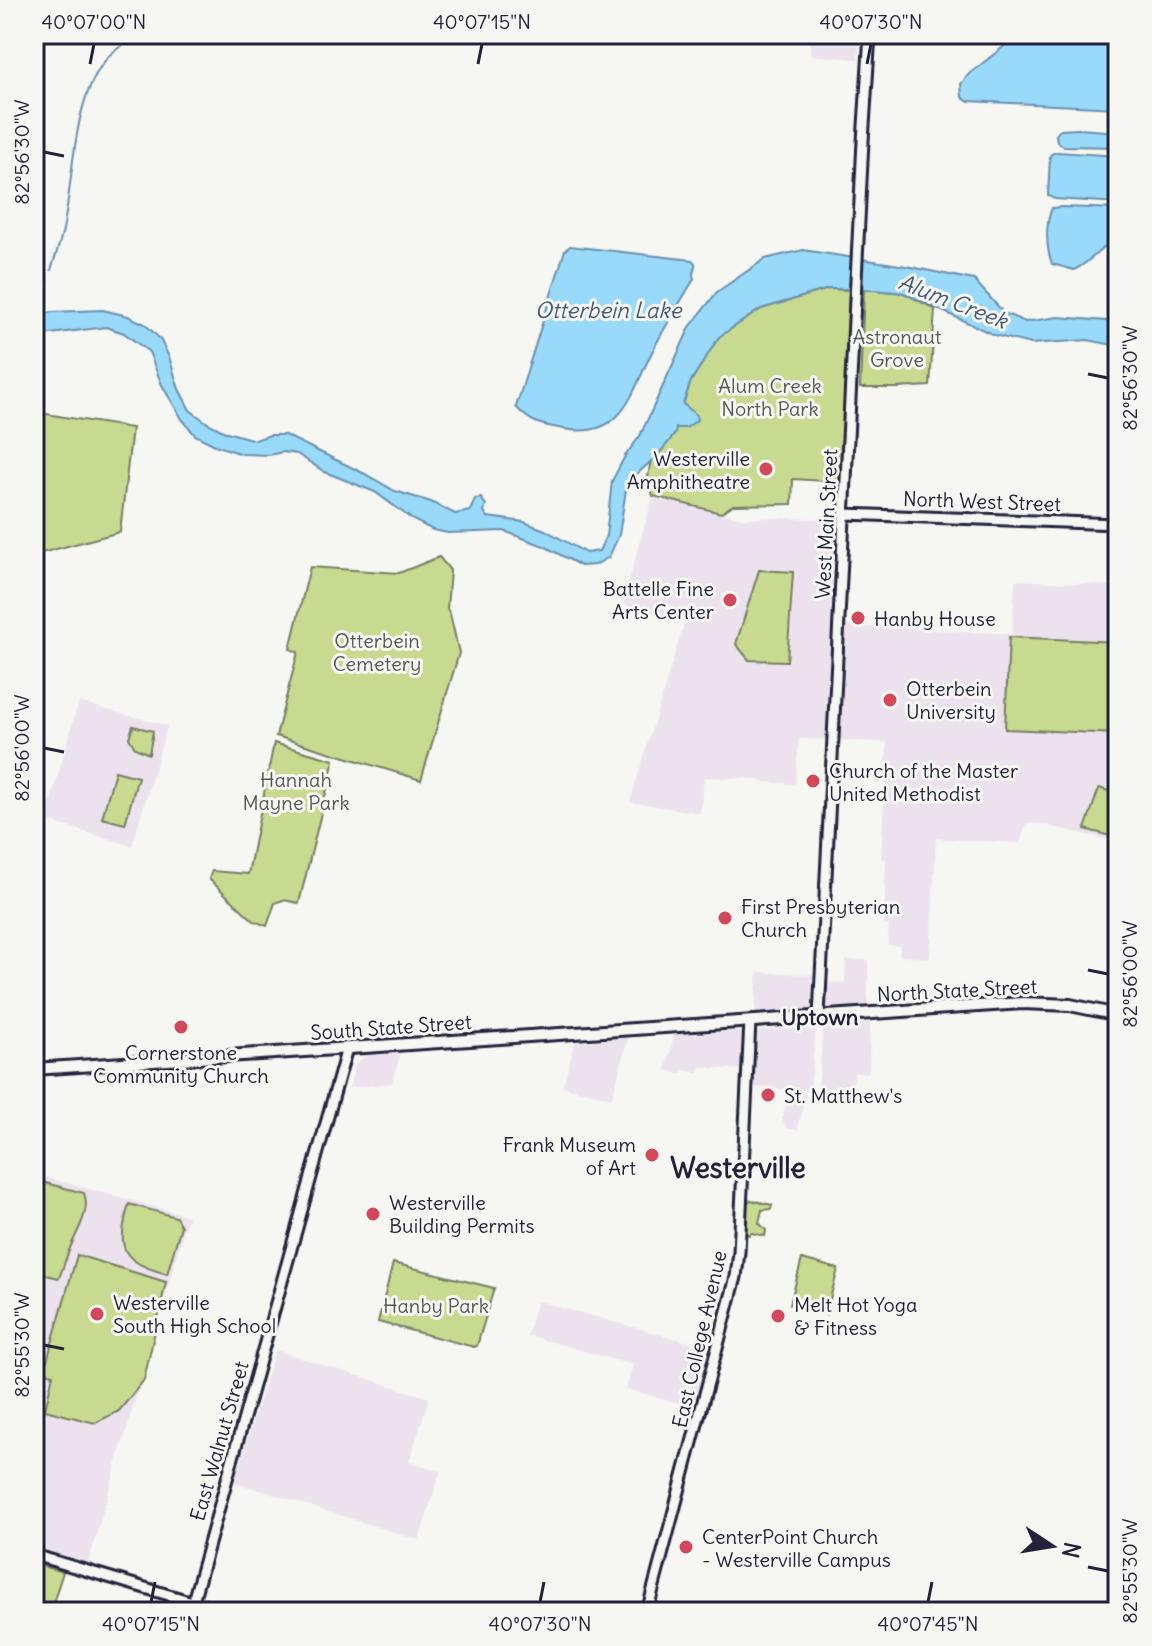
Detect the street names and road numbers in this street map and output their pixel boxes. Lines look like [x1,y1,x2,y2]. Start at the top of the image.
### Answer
street label: West Main Street [810,448,842,600]
street label: North West Street [902,486,1062,516]
street label: North State Street [876,973,1038,1007]
street label: South State Street [310,1009,473,1045]
street label: East College Avenue [666,1248,732,1430]
street label: East Walnut Street [184,1358,254,1524]

